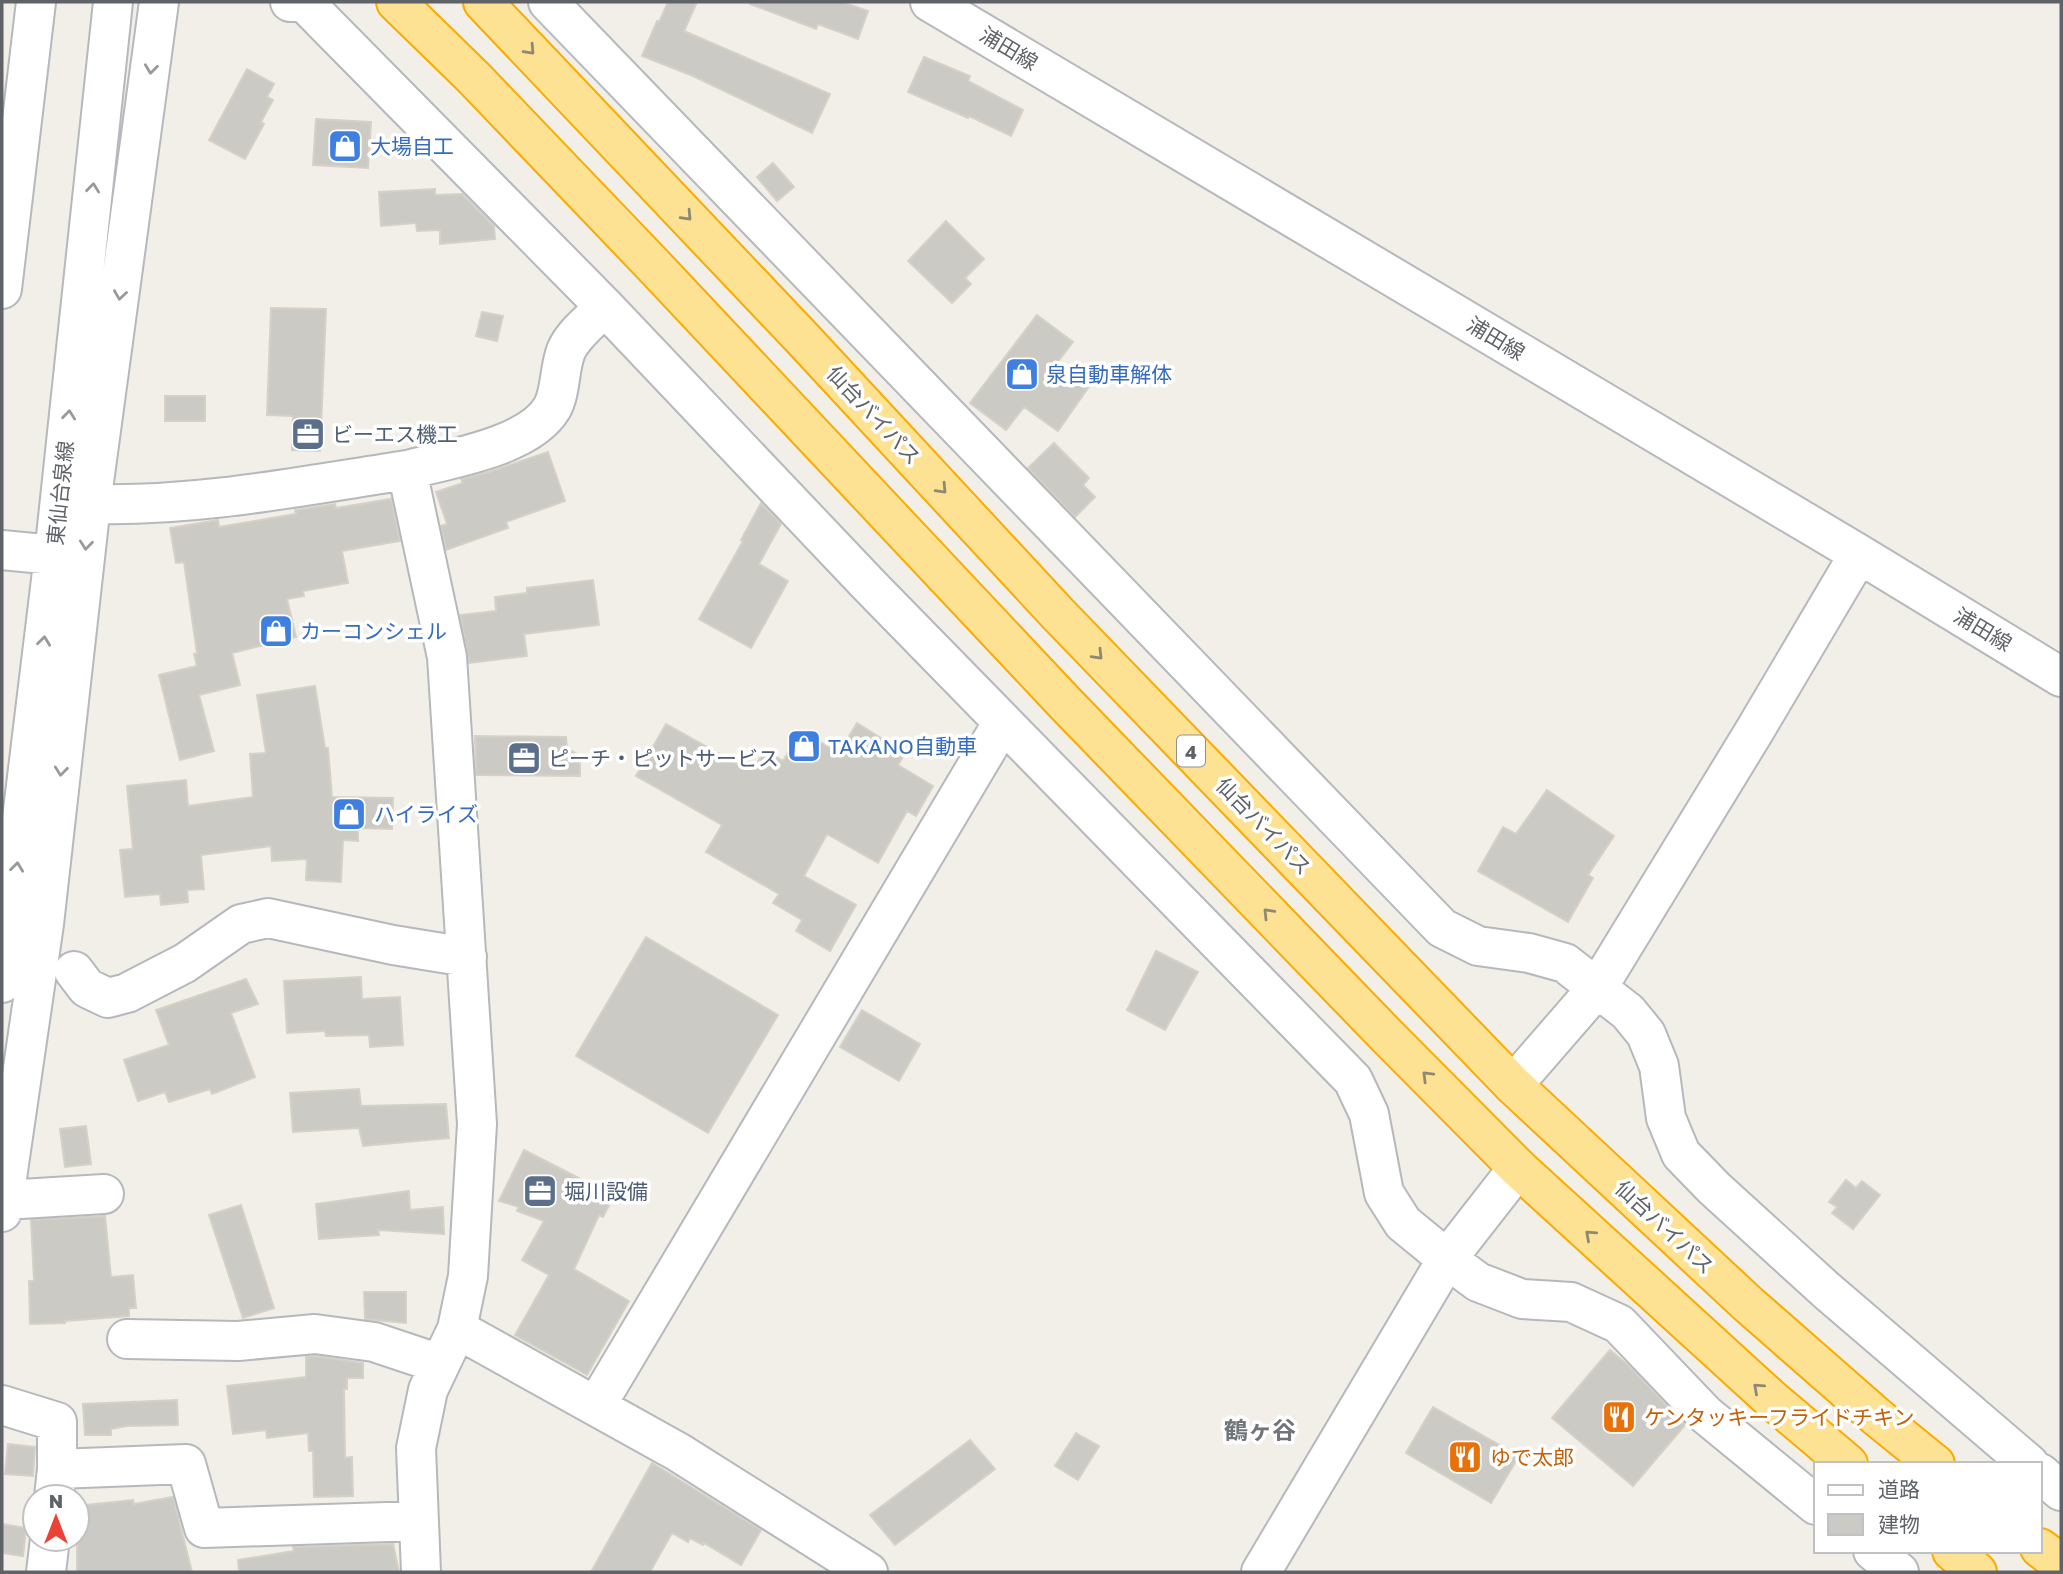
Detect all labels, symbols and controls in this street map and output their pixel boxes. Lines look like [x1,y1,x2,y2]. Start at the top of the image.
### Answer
street label: 浦田線 [975,21,1043,75]
one-way arrow [522,42,535,55]
one-way arrow [143,64,158,75]
shop icon: 大場自工 [326,127,364,165]
place label: 大場自工 [370,133,454,159]
one-way arrow [85,183,100,194]
one-way arrow [678,208,691,221]
one-way arrow [113,289,128,301]
street label: 浦田線 [1462,311,1530,365]
shop icon: 泉自動車解体 [1003,355,1041,393]
street label: 仙台バイパス [822,360,926,470]
place label: 泉自動車解体 [1046,361,1172,387]
one-way arrow [61,409,76,420]
office icon: ビーエス機工 [289,415,327,453]
place label: ビーエス機工 [332,421,458,447]
street label: 東仙台泉線 [42,439,78,547]
one-way arrow [934,481,947,494]
one-way arrow [79,539,94,550]
street label: 浦田線 [1949,602,2017,656]
shop icon: カーコンシェル [257,612,295,650]
place label: カーコンシェル [300,618,447,644]
one-way arrow [36,635,51,647]
one-way arrow [1090,647,1102,659]
shop icon: TAKANO自動車 [785,727,823,765]
place label: TAKANO自動車 [828,733,977,759]
road number: 4 [1177,736,1205,766]
office icon: ピーチ・ピットサービス [505,739,543,777]
place label: ピーチ・ピットサービス [548,745,779,771]
one-way arrow [54,765,69,777]
street label: 仙台バイパス [1211,772,1317,880]
shop icon: ハイライズ [330,795,368,833]
place label: ハイライズ [374,801,478,827]
one-way arrow [9,861,24,872]
one-way arrow [1264,908,1277,921]
one-way arrow [1422,1072,1435,1085]
office icon: 堀川設備 [521,1172,559,1210]
street label: 仙台バイパス [1610,1175,1720,1279]
place label: 堀川設備 [564,1178,648,1204]
one-way arrow [1585,1230,1598,1243]
one-way arrow [1753,1384,1766,1396]
restaurant icon: ケンタッキーフライドチキン [1600,1398,1638,1436]
place label: ケンタッキーフライドチキン [1644,1404,1914,1430]
district label: 鶴ヶ谷 [1224,1415,1296,1444]
restaurant icon: ゆで太郎 [1446,1438,1484,1476]
place label: ゆで太郎 [1490,1444,1574,1470]
legend [1814,1462,2042,1553]
text: 道路 [1878,1476,1920,1502]
north arrow [21,1483,91,1553]
text: N [49,1489,63,1512]
text: 建物 [1878,1511,1920,1537]

